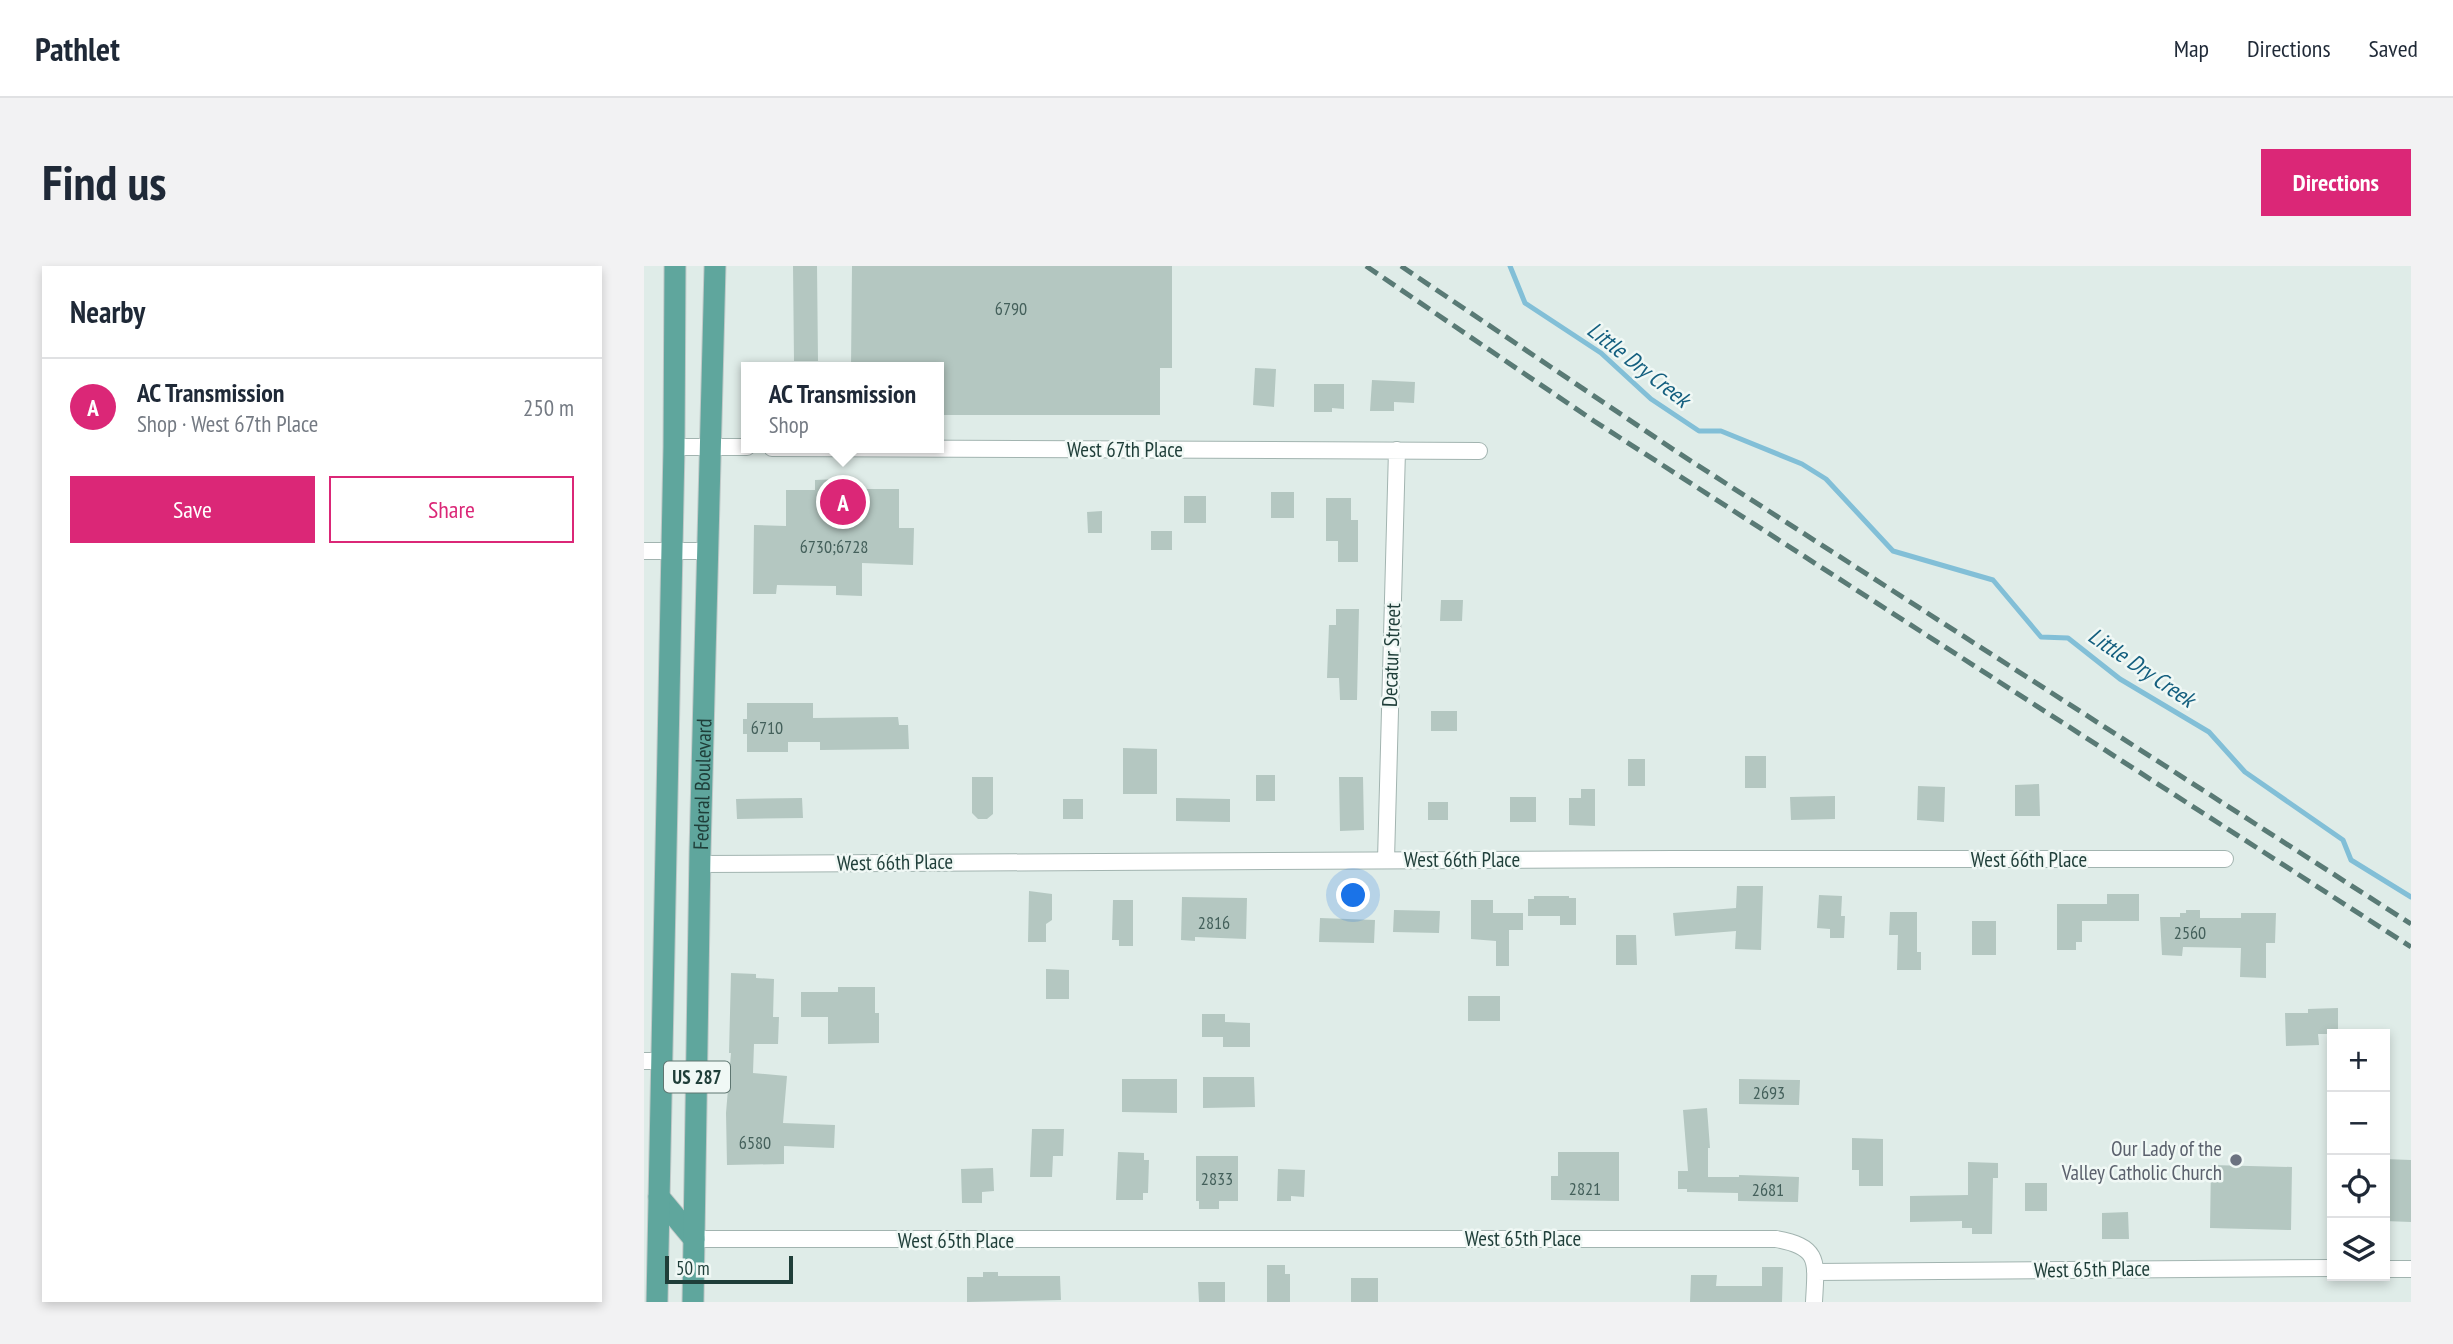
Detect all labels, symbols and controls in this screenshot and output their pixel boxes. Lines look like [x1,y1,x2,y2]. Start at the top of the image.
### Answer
text: Pathlet [35,27,120,70]
text: Map [2174,33,2209,64]
text: Directions [2247,33,2331,64]
text: Saved [2369,33,2418,64]
button: Directions [2261,149,2411,216]
text: Find us [42,150,166,214]
text: Nearby [70,292,145,331]
house number: 6790 [995,297,1027,320]
water label: Little Dry Creek [1582,315,1699,415]
popup [741,362,944,453]
text: AC Transmission [137,376,285,409]
text: AC Transmission [769,377,916,410]
text: A [87,393,99,422]
text: 250 m [523,393,574,422]
text: Shop · West 67th Place [137,409,318,438]
text: Shop [769,410,809,439]
street label: West 67th Place [1067,436,1183,463]
button: Save [70,476,315,543]
button: Share [329,476,574,543]
pin: A [820,476,866,528]
house number: 6730;6728 [800,535,868,558]
street label: Decatur Street [1376,602,1406,707]
water label: Little Dry Creek [2083,621,2203,715]
house number: 6710 [751,716,783,739]
street label: Federal Boulevard [687,718,717,850]
street label: West 66th Place [1404,846,1520,873]
street label: West 66th Place [1971,846,2087,873]
street label: West 66th Place [837,847,953,877]
your location [1336,878,1370,912]
house number: 2816 [1198,911,1230,934]
house number: 2560 [2174,921,2206,944]
map controls [2327,1029,2390,1281]
button: + [2327,1029,2390,1092]
road number: US 287 [664,1062,730,1092]
house number: 2693 [1753,1081,1785,1104]
button: − [2327,1092,2390,1155]
house number: 6580 [739,1131,771,1154]
place label: Our Lady of the Valley Catholic Church [2061,1135,2222,1186]
marker: Our Lady of the Valley Catholic Church [2228,1152,2244,1168]
button: locate [2327,1155,2390,1218]
house number: 2833 [1201,1167,1233,1190]
house number: 2821 [1569,1177,1601,1200]
house number: 2681 [1752,1178,1784,1201]
button: layers [2327,1218,2390,1281]
street label: West 65th Place [1465,1225,1581,1252]
street label: West 65th Place [898,1227,1014,1254]
scale bar [665,1253,793,1285]
street label: West 65th Place [2034,1254,2150,1284]
text: 50 m [676,1256,710,1280]

